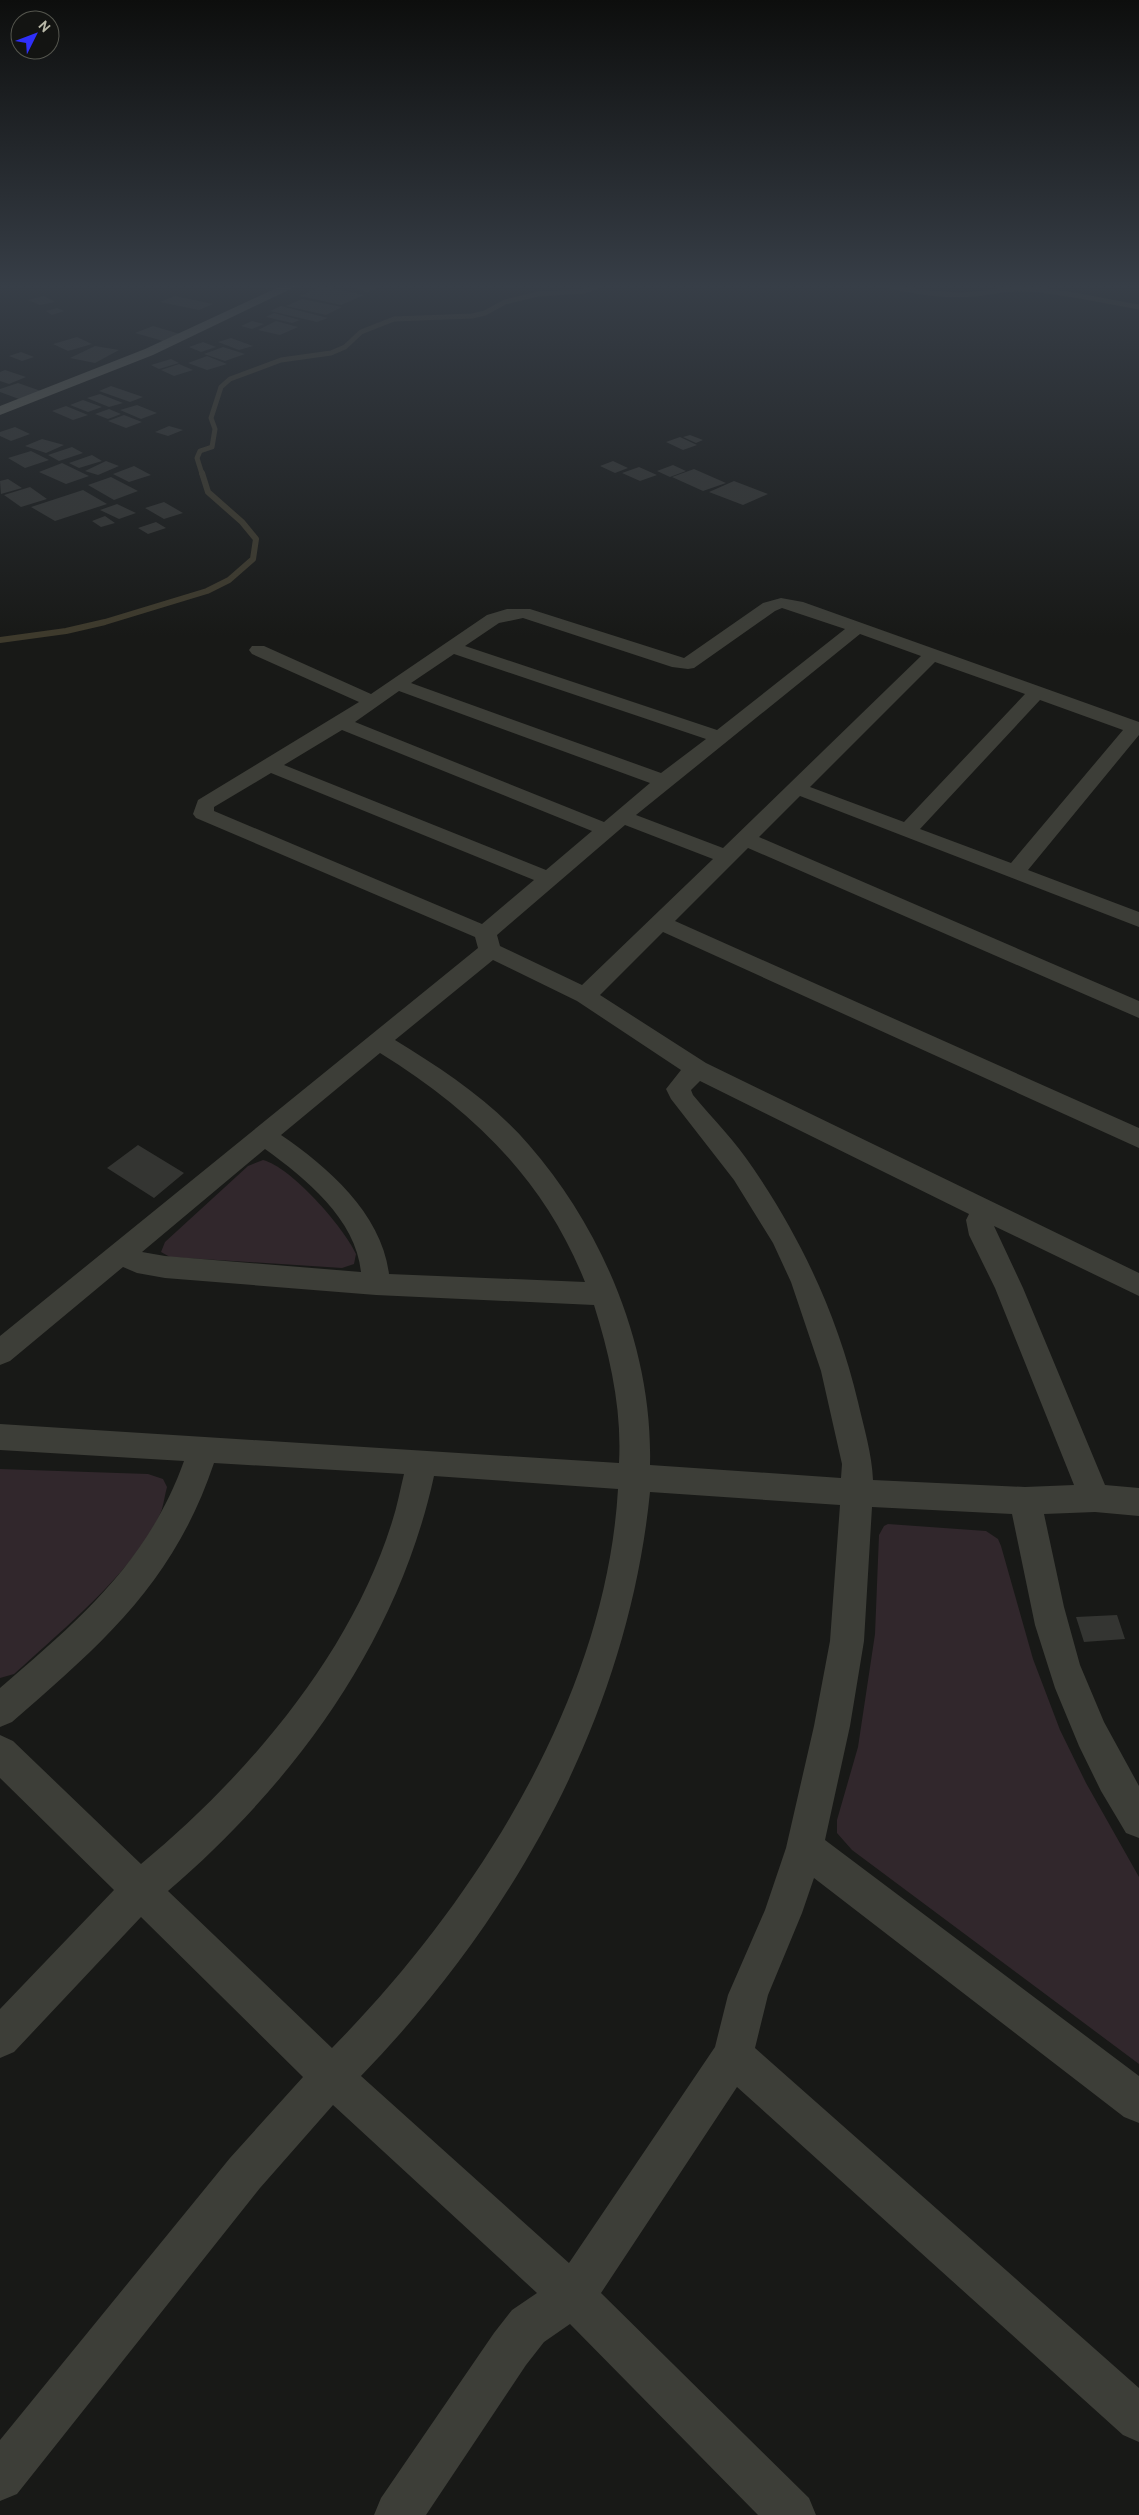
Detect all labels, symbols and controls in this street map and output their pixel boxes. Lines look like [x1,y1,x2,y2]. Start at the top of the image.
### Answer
north arrow [10,10,60,60]
text: N [34,18,53,37]

